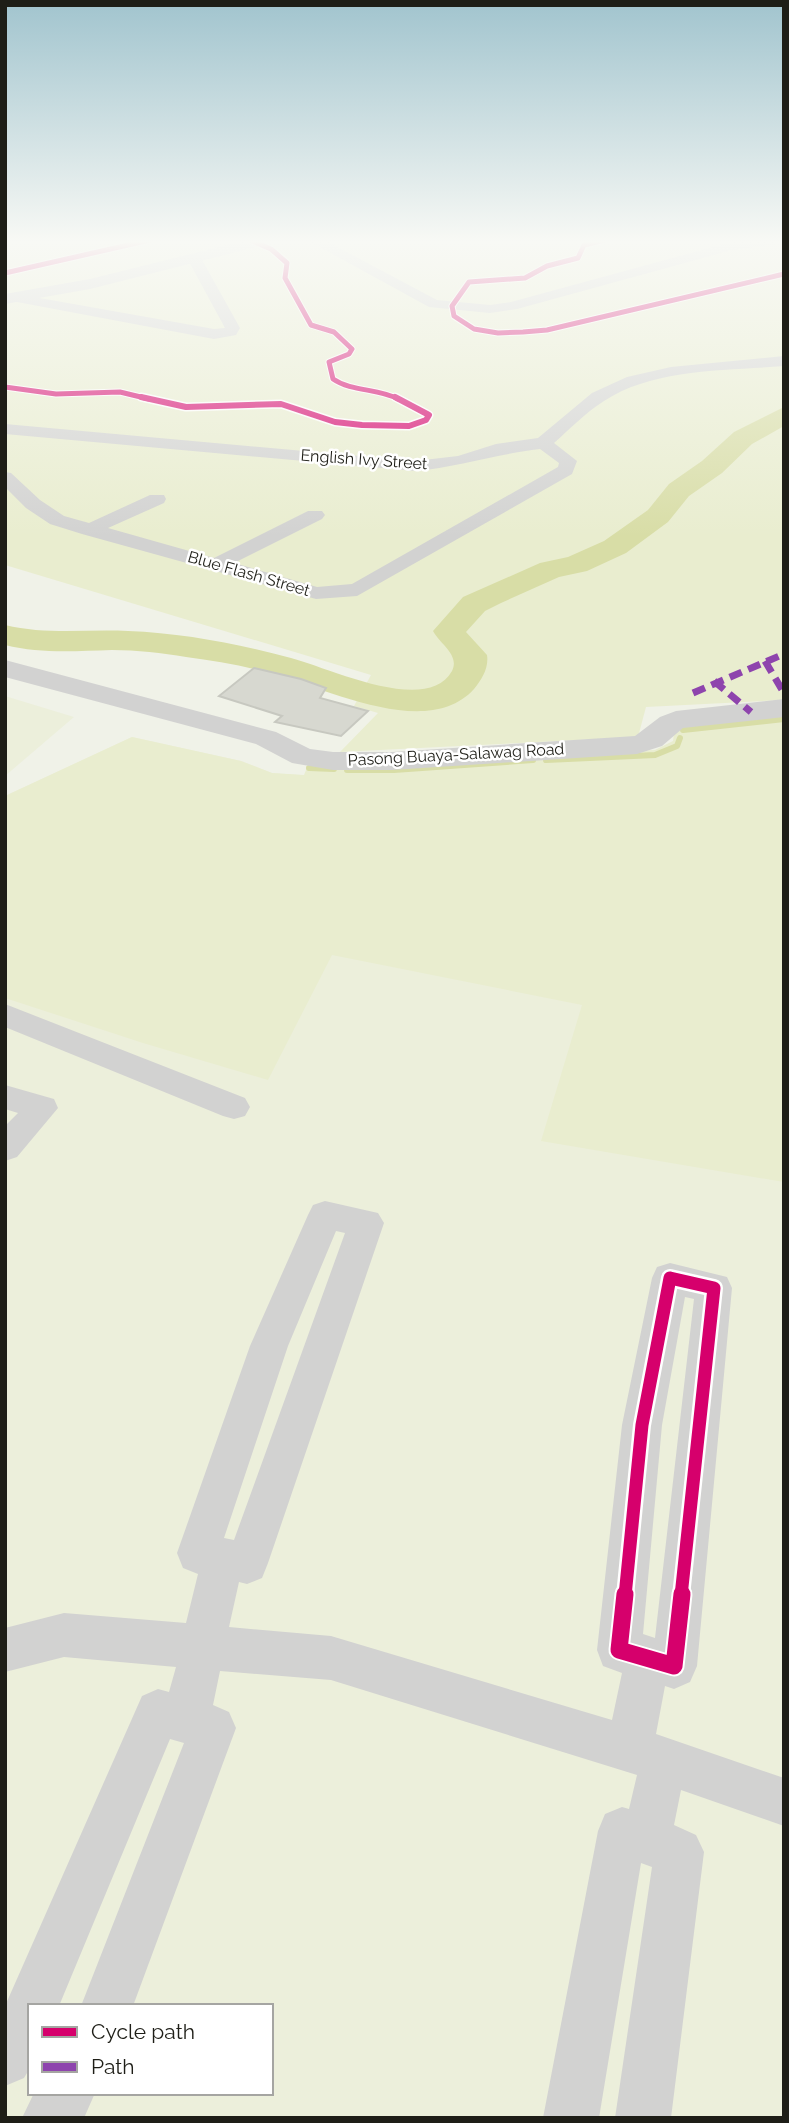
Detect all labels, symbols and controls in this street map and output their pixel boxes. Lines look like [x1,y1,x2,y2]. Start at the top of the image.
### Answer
street label: English Ivy Street [300,446,429,473]
street label: Blue Flash Street [186,547,313,600]
street label: Pasong Buaya-Salawag Road [347,739,565,770]
legend [28,2004,273,2095]
text: Cycle path [91,2019,195,2044]
text: Path [91,2054,135,2079]

